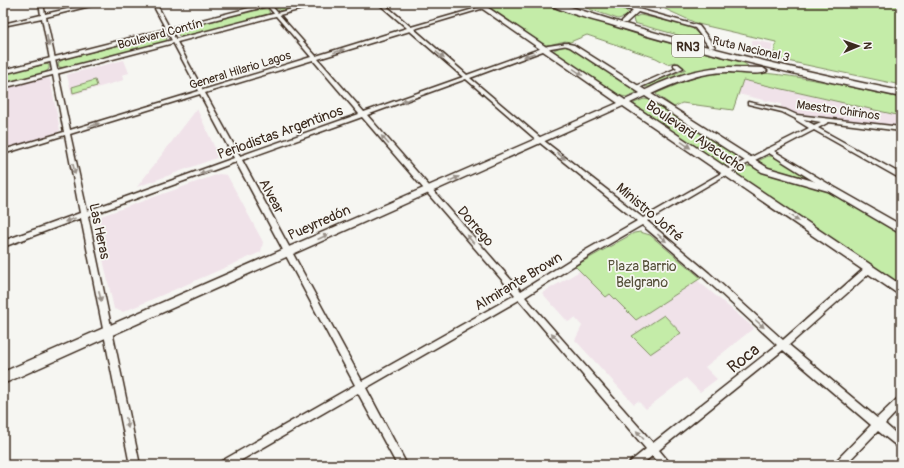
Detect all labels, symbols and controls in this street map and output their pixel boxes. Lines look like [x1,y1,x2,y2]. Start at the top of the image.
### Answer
street label: Boulevard Contín [116,16,204,53]
north arrow [838,26,878,66]
street label: Ruta Nacional 3 [711,33,791,66]
one-way arrow [46,35,52,47]
road number: RN3 [672,35,704,57]
text: N [861,42,874,50]
street label: General Hilario Lagos [188,48,293,93]
one-way arrow [333,48,345,54]
one-way arrow [434,50,445,59]
one-way arrow [523,53,535,59]
one-way arrow [573,68,584,76]
one-way arrow [400,97,412,103]
street label: Boulevard Ayacucho [643,97,749,176]
street label: Maestro Chirinos [795,97,881,124]
street label: Periodistas Argentinos [215,102,346,163]
one-way arrow [88,122,100,128]
one-way arrow [381,135,390,146]
one-way arrow [681,141,691,149]
one-way arrow [555,152,566,161]
one-way arrow [72,163,78,175]
one-way arrow [199,169,211,175]
street label: Alvear [255,176,288,217]
one-way arrow [449,176,460,182]
street label: Ministro Jofré [613,179,687,245]
street label: Pueyrredón [285,201,353,244]
street label: Las Heras [85,202,114,261]
street label: Dorrego [454,203,498,250]
one-way arrow [788,214,799,222]
one-way arrow [63,217,75,223]
one-way arrow [466,233,475,244]
one-way arrow [317,234,328,240]
one-way arrow [656,234,667,243]
street label: Almirante Brown [471,249,565,314]
park label: Plaza Barrio Belgrano [608,258,677,291]
one-way arrow [98,290,104,302]
one-way arrow [755,319,764,328]
one-way arrow [551,332,560,342]
street label: Roca [723,339,764,378]
one-way arrow [124,417,130,430]
one-way arrow [636,430,645,441]

